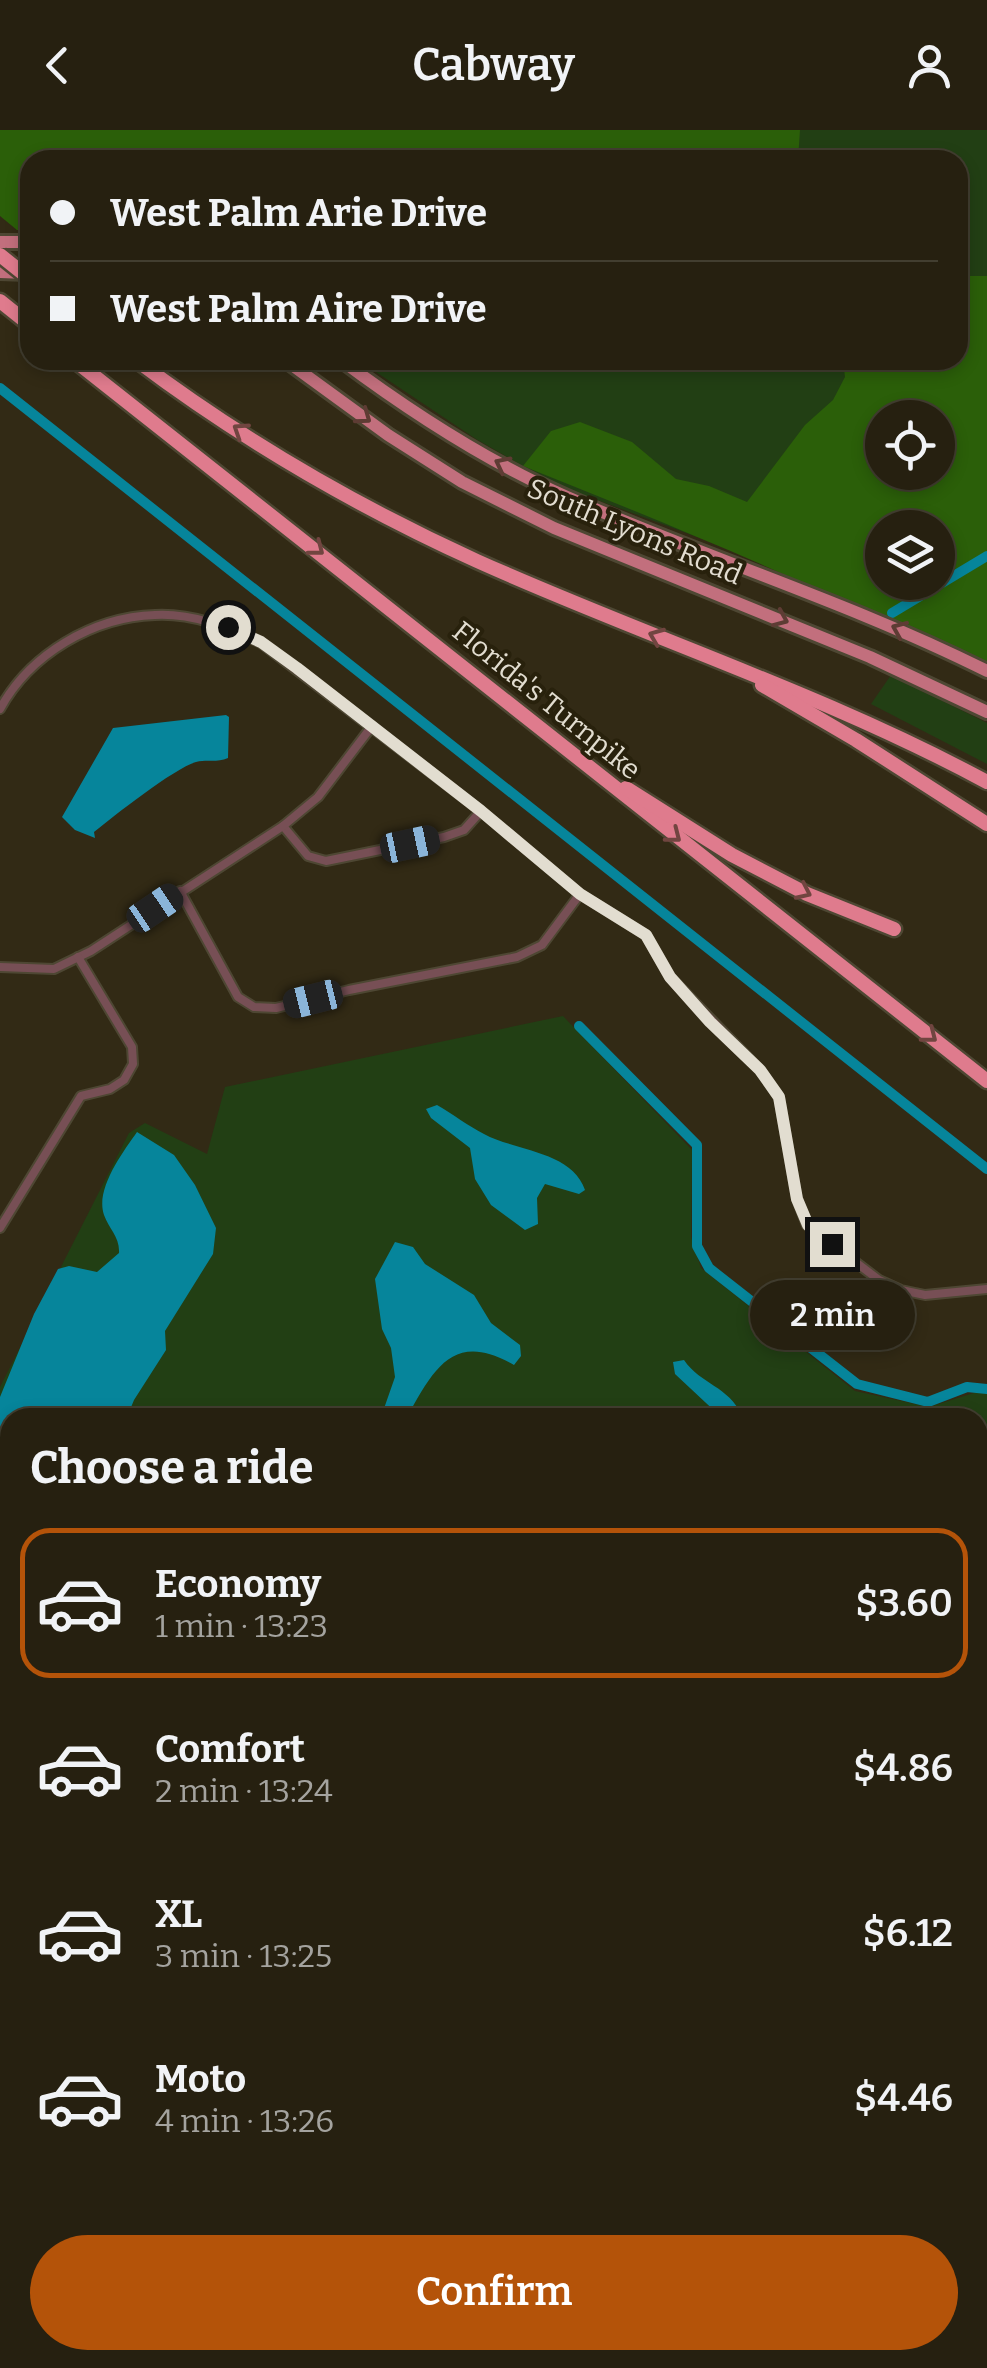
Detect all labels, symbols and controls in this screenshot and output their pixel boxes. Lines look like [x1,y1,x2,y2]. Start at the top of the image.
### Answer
icon: back [30,38,85,93]
text: Cabway [412,38,575,92]
icon: person [902,38,957,93]
text: West Palm Arie Drive [110,190,487,236]
text: West Palm Aire Drive [110,286,487,332]
map controls [865,400,955,600]
button: locate [865,400,955,490]
one-way arrow [353,405,371,423]
one-way arrow [233,423,251,442]
one-way arrow [495,457,513,476]
street label: South Lyons Road [523,471,747,592]
button: layers [865,510,955,600]
one-way arrow [305,538,323,555]
route start [206,605,251,650]
one-way arrow [771,608,788,628]
street label: Florida's Turnpike [446,614,647,786]
one-way arrow [891,621,909,641]
one-way arrow [648,627,666,647]
car [378,823,442,865]
one-way arrow [663,824,681,841]
car [122,879,188,937]
one-way arrow [794,880,812,900]
car [280,977,346,1021]
one-way arrow [919,1024,937,1042]
route end [810,1222,855,1267]
callout: 2 min [750,1279,914,1349]
text: 2 min [790,1296,875,1334]
text: Choose a ride [30,1441,313,1495]
icon: car [35,1558,125,1648]
text: Economy [155,1561,321,1607]
text: $3.60 [855,1580,953,1626]
text: 1 min · 13:23 [155,1607,328,1645]
icon: car [35,1723,125,1813]
text: Comfort [155,1726,305,1772]
text: $4.86 [853,1745,953,1791]
text: 2 min · 13:24 [155,1772,333,1810]
icon: car [35,1888,125,1978]
text: XL [155,1891,202,1937]
text: $6.12 [862,1910,953,1956]
text: 3 min · 13:25 [155,1937,332,1975]
icon: car [35,2053,125,2143]
text: Moto [155,2056,246,2102]
text: $4.46 [854,2075,953,2121]
text: 4 min · 13:26 [155,2102,334,2140]
button: Confirm [30,2235,958,2350]

